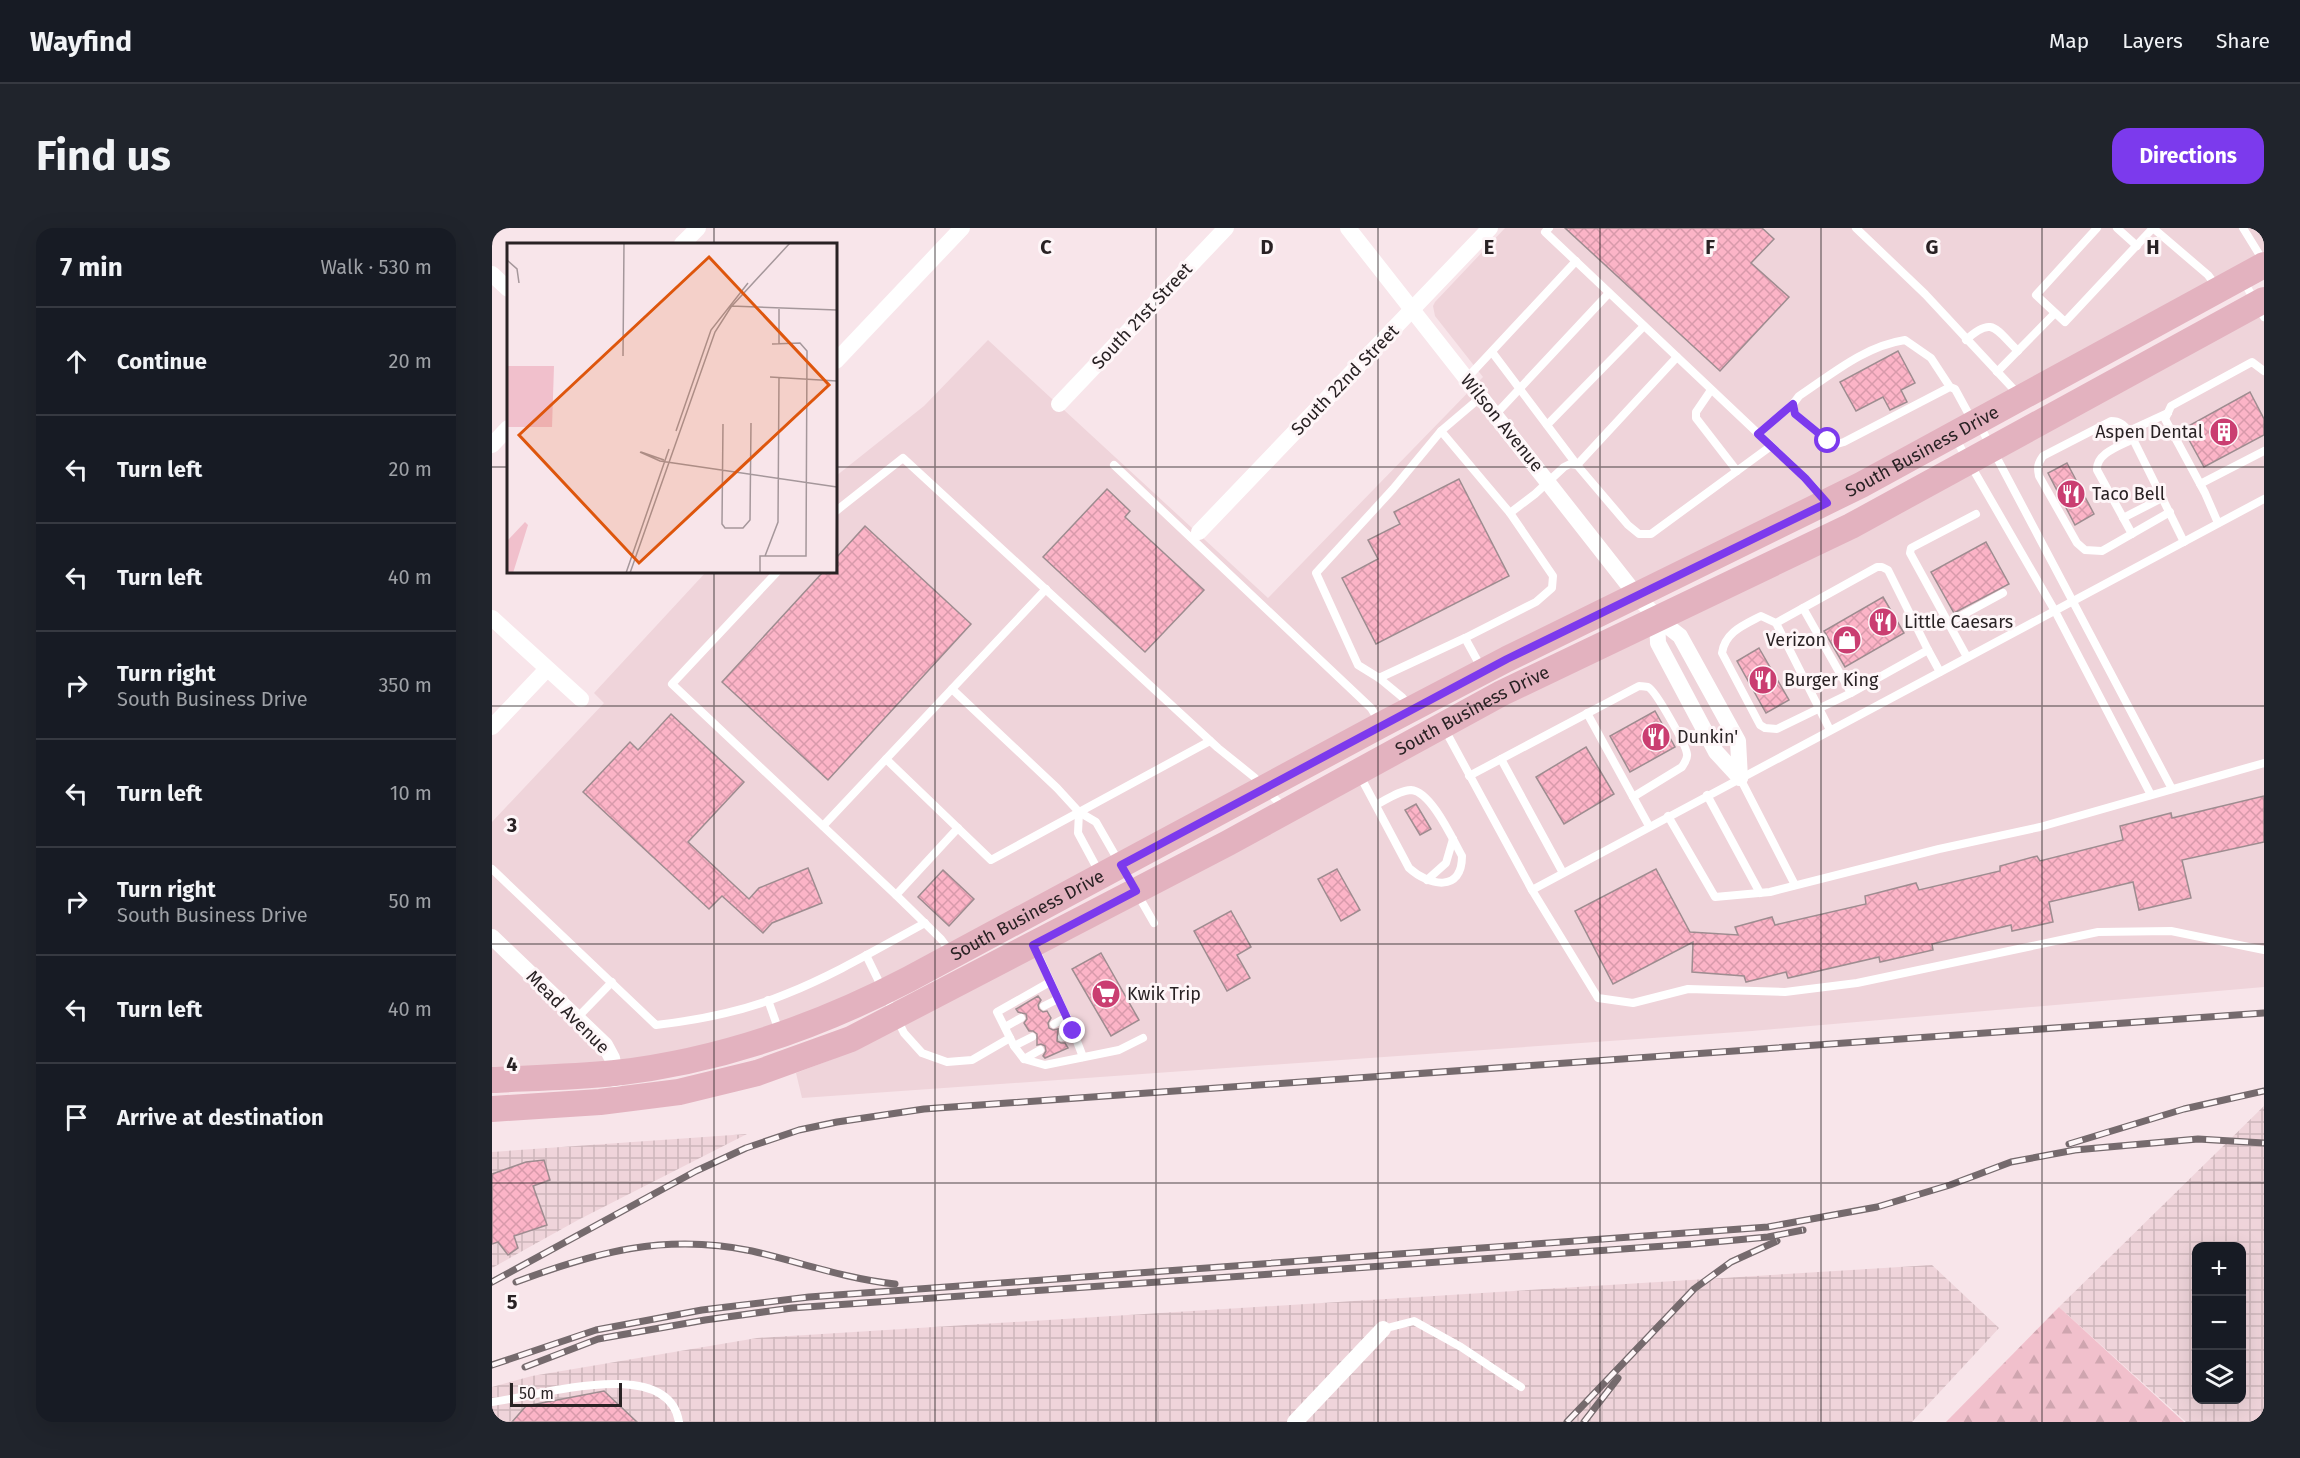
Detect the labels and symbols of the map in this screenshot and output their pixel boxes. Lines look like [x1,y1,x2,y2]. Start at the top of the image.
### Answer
text: C [1040,235,1052,259]
text: D [1260,235,1274,259]
text: E [1484,235,1494,259]
text: F [1705,235,1715,259]
text: G [1926,235,1938,259]
text: H [2146,235,2160,259]
inset map [507,243,837,573]
street label: South 21st Street [1087,258,1197,374]
street label: South 22nd Street [1287,320,1404,440]
street label: Wilson Avenue [1456,370,1548,476]
street label: South Business Drive [1842,401,2003,502]
building icon: Aspen Dental [2208,416,2240,448]
place label: Aspen Dental [2095,421,2203,443]
route start [1814,427,1840,453]
restaurant icon: Taco Bell [2055,478,2087,510]
place label: Taco Bell [2092,483,2165,505]
restaurant icon: Little Caesars [1867,606,1899,638]
place label: Little Caesars [1904,611,2013,633]
shop icon: Verizon [1831,624,1863,656]
place label: Verizon [1766,629,1826,651]
street label: South Business Drive [1391,661,1553,760]
restaurant icon: Burger King [1747,664,1779,696]
place label: Burger King [1784,669,1879,691]
restaurant icon: Dunkin' [1640,721,1672,753]
place label: Dunkin' [1677,726,1738,748]
text: 3 [506,813,517,837]
street label: South Business Drive [947,865,1108,966]
street label: Mead Avenue [522,966,614,1058]
supermarket icon: Kwik Trip [1090,978,1122,1010]
place label: Kwik Trip [1127,983,1201,1005]
route end [1059,1017,1085,1043]
text: 4 [506,1052,518,1076]
text: 5 [507,1290,518,1314]
scale bar [510,1380,622,1408]

